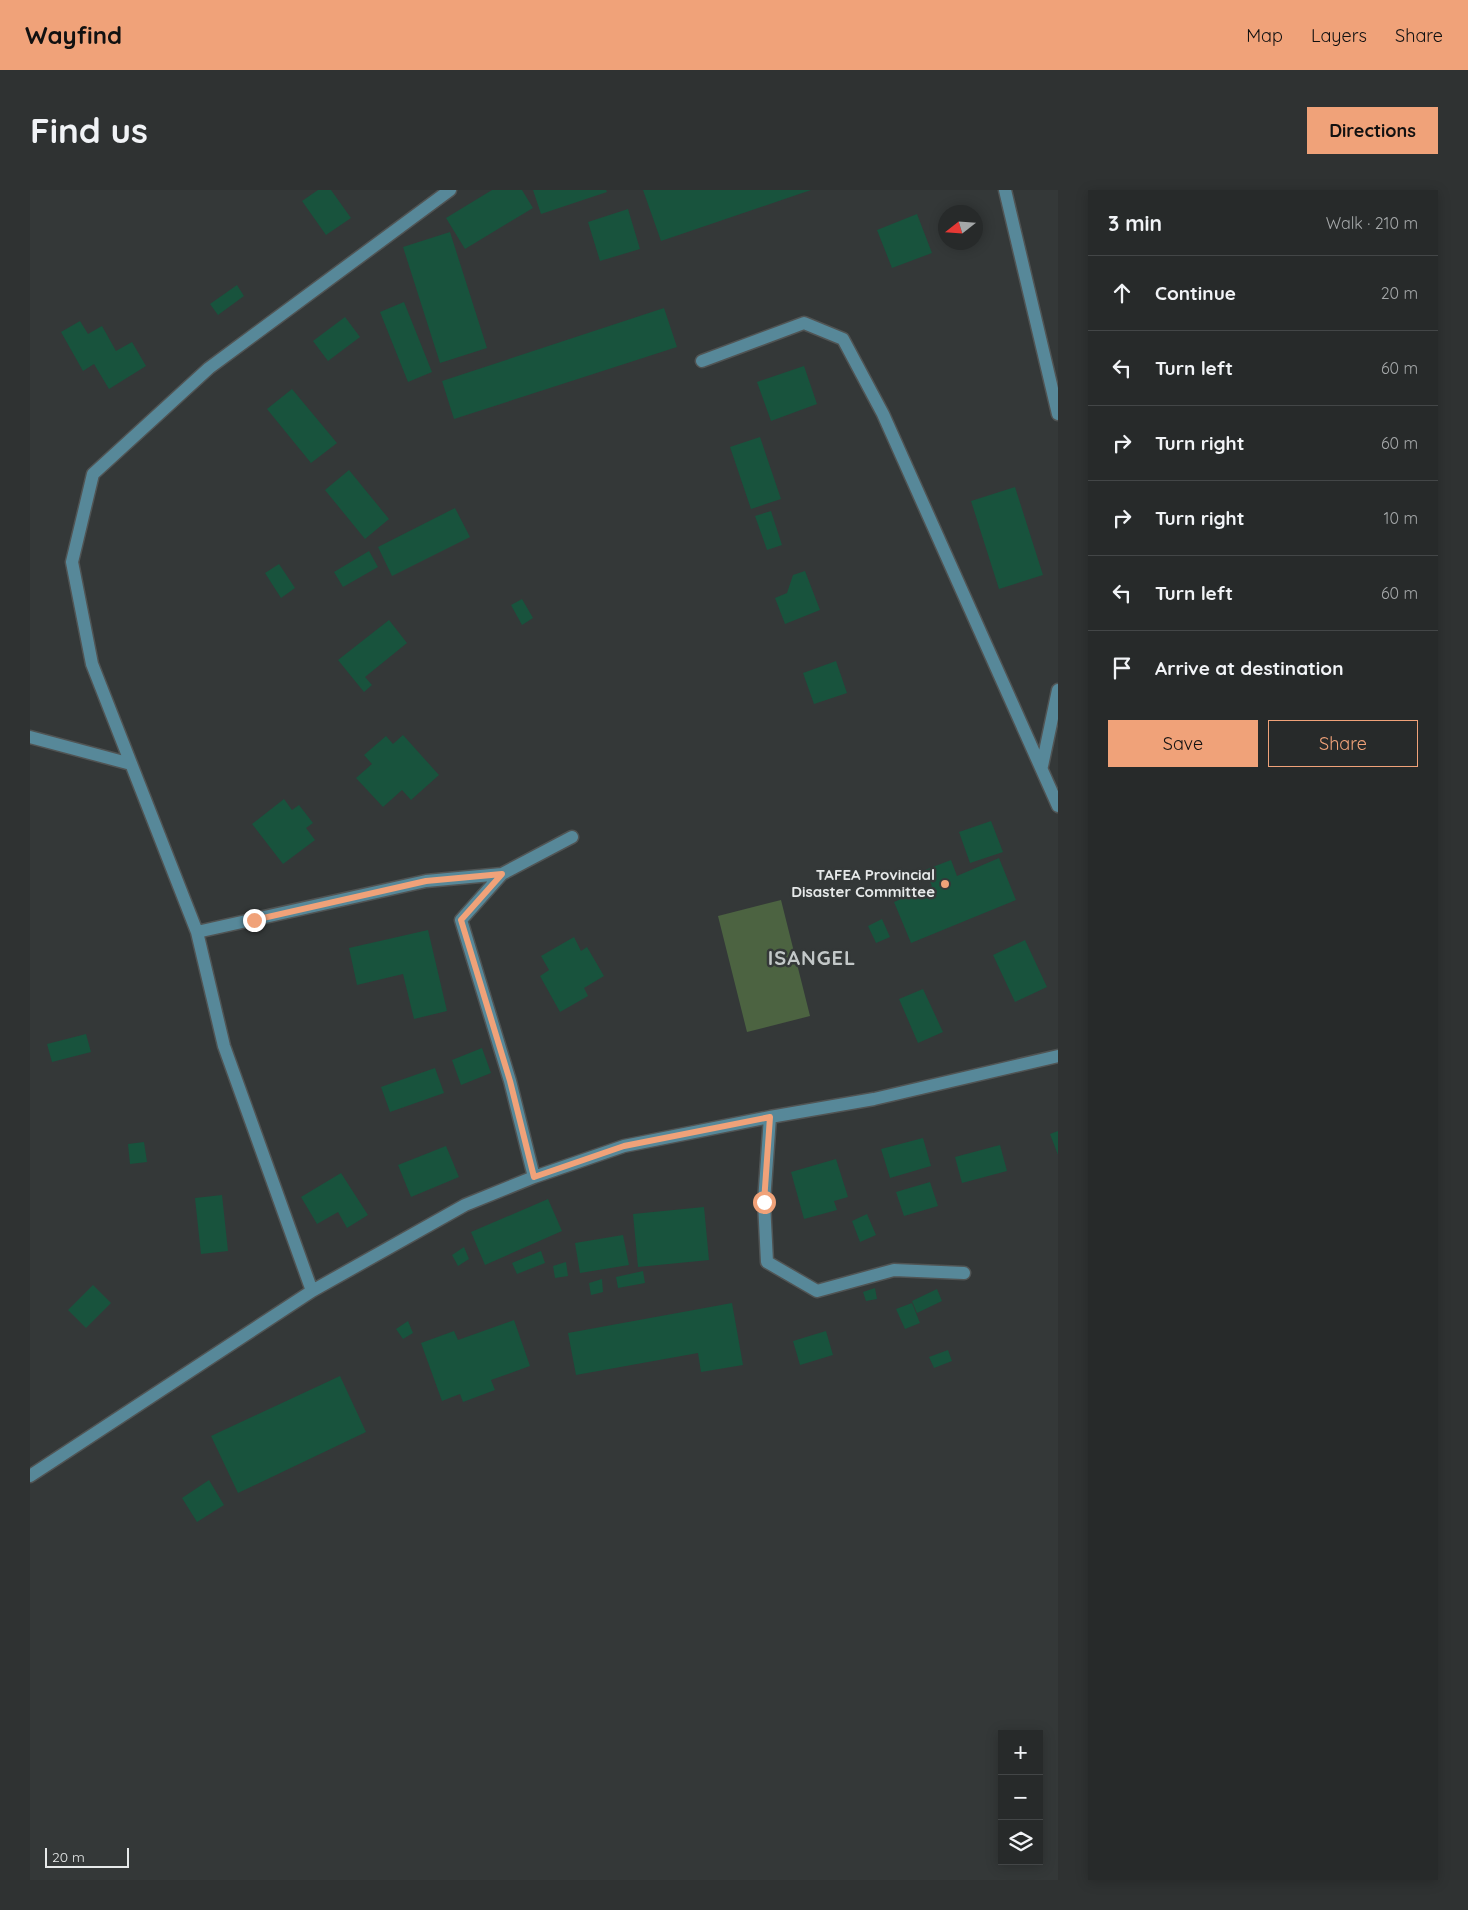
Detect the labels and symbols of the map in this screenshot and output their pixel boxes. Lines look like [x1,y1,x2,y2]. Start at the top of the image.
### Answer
north arrow [938,205,983,250]
place label: TAFEA Provincial Disaster Committee [791,865,935,901]
marker: TAFEA Provincial Disaster Committee [939,878,951,890]
route end [243,909,266,932]
district label: ISANGEL [768,945,856,970]
route start [753,1191,776,1214]
scale bar [45,1845,129,1868]

